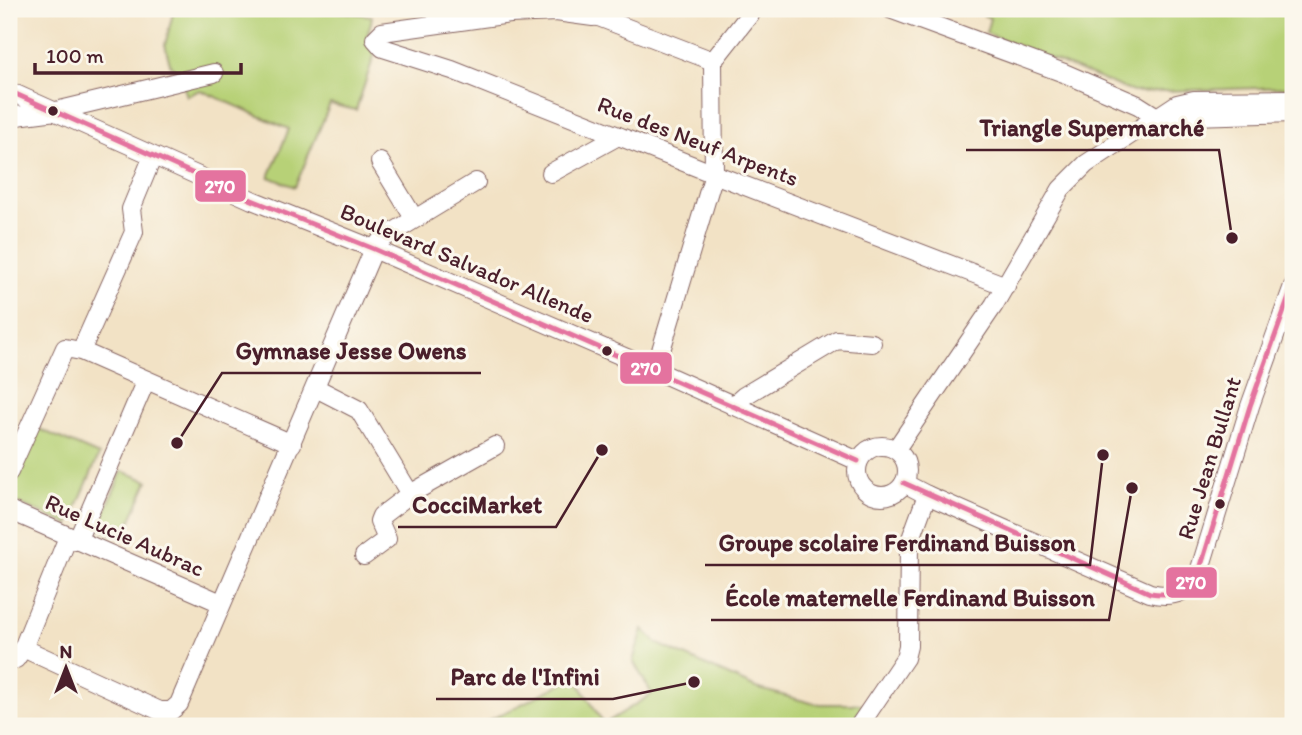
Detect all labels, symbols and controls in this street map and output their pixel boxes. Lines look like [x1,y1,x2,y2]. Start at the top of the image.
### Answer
scale bar [35,32,242,76]
text: 100 m [46,43,104,68]
street label: Rue des Neuf Arpents [594,90,802,192]
unlabelled marker [46,104,60,118]
callout: Triangle Supermarché [966,105,1219,150]
text: Triangle Supermarché [979,113,1204,143]
line badge: 270 [194,169,247,203]
text: 270 [204,175,236,198]
street label: Boulevard Salvador Allende [336,197,598,329]
callout: Gymnase Jesse Owens [222,328,481,373]
text: Gymnase Jesse Owens [235,336,467,366]
unlabelled marker [600,344,614,358]
line badge: 270 [619,351,673,385]
text: 270 [630,357,662,380]
street label: Rue Jean Bullant [1171,373,1247,543]
callout: CocciMarket [398,482,556,527]
street label: Rue Lucie Aubrac [41,487,209,583]
text: CocciMarket [412,490,542,519]
unlabelled marker [1213,497,1227,511]
callout: Groupe scolaire Ferdinand Buisson [705,520,1090,565]
text: Groupe scolaire Ferdinand Buisson [718,528,1076,558]
line badge: 270 [1165,566,1218,599]
text: 270 [1175,571,1207,594]
callout: École maternelle Ferdinand Buisson [711,575,1109,620]
text: École maternelle Ferdinand Buisson [725,583,1095,612]
north arrow [32,634,102,704]
text: N [60,640,72,663]
callout: Parc de l'Infini [436,654,613,699]
text: Parc de l'Infini [450,662,600,691]

